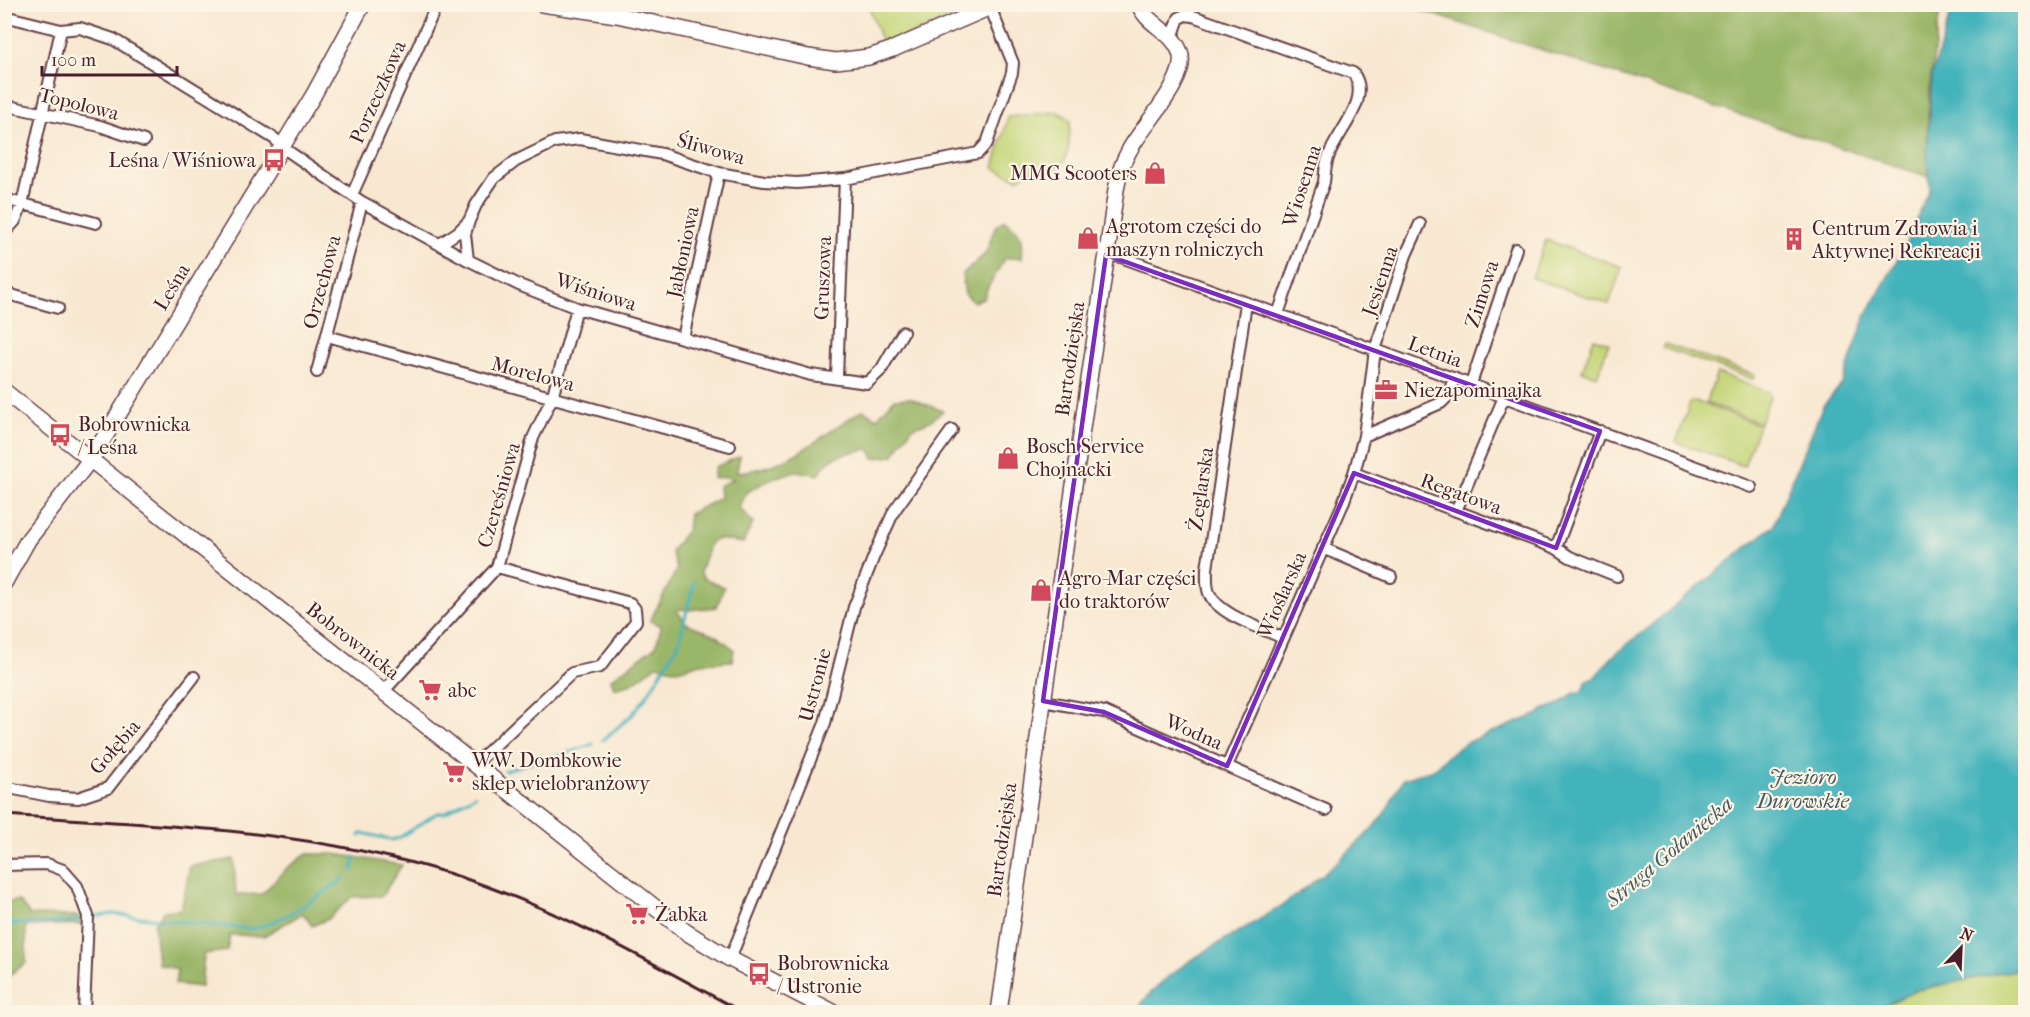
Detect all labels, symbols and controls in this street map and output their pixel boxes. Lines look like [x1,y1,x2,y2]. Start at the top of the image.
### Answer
street label: Porzeczkowa [345,36,411,147]
scale bar [42,39,177,77]
text: 100 m [51,50,96,71]
street label: Topolowa [37,83,122,125]
street label: Śliwowa [674,127,749,170]
street label: Wiosenna [1278,141,1326,231]
bus stop icon: Leśna / Wiśniowa [261,147,287,173]
place label: Leśna / Wiśniowa [108,149,257,172]
shop icon: MMG Scooters [1142,160,1168,186]
place label: MMG Scooters [1010,162,1137,185]
street label: Jabłoniowa [662,203,704,302]
place label: Agrotom części do maszyn rolniczych [1105,215,1265,261]
place label: Centrum Zdrowia i Aktywnej Rekreacji [1811,217,1981,263]
shop icon: Agrotom części do maszyn rolniczych [1075,225,1101,251]
building icon: Centrum Zdrowia i Aktywnej Rekreacji [1781,226,1807,252]
street label: Orzechowa [298,232,346,332]
street label: Gruszowa [810,235,836,320]
street label: Jesienna [1357,242,1403,321]
street label: Zimowa [1460,257,1504,331]
street label: Leśna [149,259,195,314]
street label: Wiśniowa [552,268,640,316]
street label: Bartodziejska [1051,299,1090,418]
street label: Letnia [1405,332,1466,373]
street label: Morelowa [489,352,578,396]
office icon: Niezapominajka [1373,377,1399,403]
place label: Niezapominajka [1404,379,1542,402]
place label: Bobrownicka / Leśna [77,413,191,459]
bus stop icon: Bobrownicka / Leśna [47,422,73,448]
place label: Bosch Service Chojnacki [1026,435,1144,481]
street label: Czereśniowa [473,439,525,550]
shop icon: Bosch Service Chojnacki [995,445,1021,471]
street label: Żeglarska [1183,445,1218,532]
street label: Regatowa [1417,469,1506,520]
street label: Wioślarska [1252,547,1312,643]
place label: Agro-Mar części do traktorów [1058,567,1197,613]
shop icon: Agro-Mar części do traktorów [1028,577,1054,603]
street label: Bobrownicka [302,597,405,685]
street label: Ustronie [794,645,836,725]
supermarket icon: abc [417,677,443,703]
place label: abc [448,679,477,702]
street label: Wodna [1161,709,1227,755]
street label: Gołębia [85,714,145,779]
place label: W.W. Dombkowie sklep wielobranżowy [471,749,651,795]
supermarket icon: W.W. Dombkowie sklep wielobranżowy [441,759,467,785]
water label: Jezioro Durowskie [1755,765,1850,813]
street label: Bartodziejska [983,780,1022,899]
water label: Struga Gołaniecka [1600,792,1737,913]
supermarket icon: Żabka [624,901,650,927]
place label: Żabka [655,902,708,926]
north arrow [1931,918,1991,978]
text: N [1957,924,1977,946]
place label: Bobrownicka / Ustronie [776,952,890,998]
bus stop icon: Bobrownicka / Ustronie [746,961,772,987]

